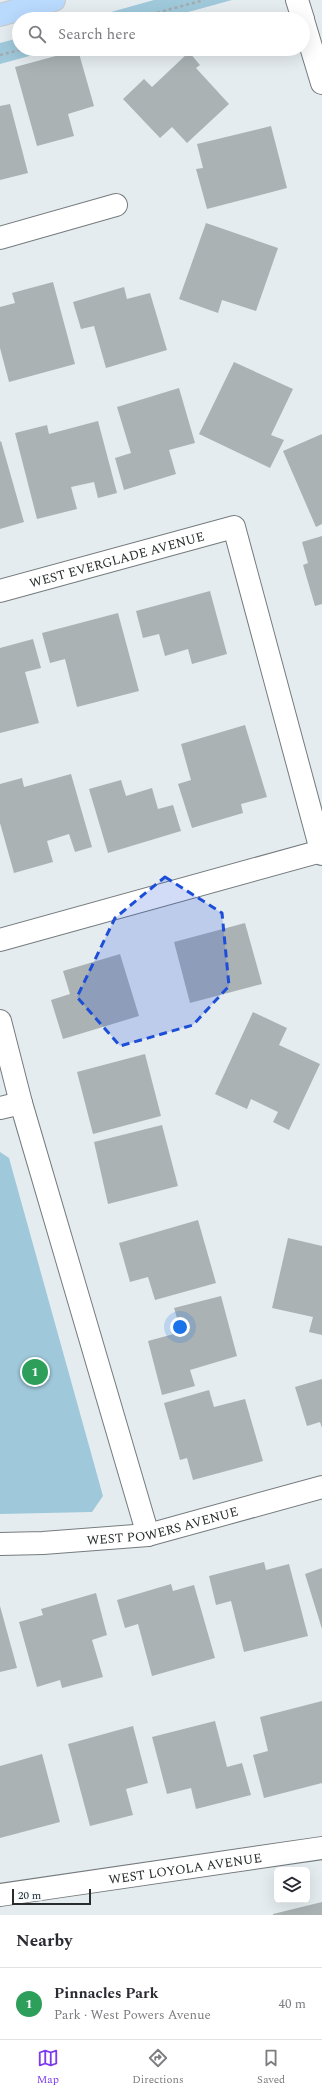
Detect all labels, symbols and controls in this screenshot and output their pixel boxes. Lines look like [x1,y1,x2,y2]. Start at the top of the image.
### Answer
search box [12,12,310,56]
icon: search [26,23,48,45]
text: Search here [58,23,136,46]
street label: WEST EVERGLADE AVENUE [27,527,207,594]
your location [170,1317,190,1337]
pin: 1 [22,1357,48,1387]
street label: WEST POWERS AVENUE [86,1502,241,1551]
street label: WEST LOYOLA AVENUE [107,1848,263,1890]
map controls [274,1867,310,1903]
button: layers [274,1867,310,1903]
scale bar [12,1887,91,1906]
text: 20 m [18,1887,41,1904]
text: Nearby [16,1928,72,1954]
text: Pinnacles Park [54,1982,159,2005]
text: 1 [25,1994,33,2014]
text: 40 m [279,1994,306,2014]
text: Park · West Powers Avenue [54,2005,211,2025]
tab: Map [37,2047,59,2088]
tab: Directions [132,2047,184,2088]
tab: Saved [257,2047,285,2088]

